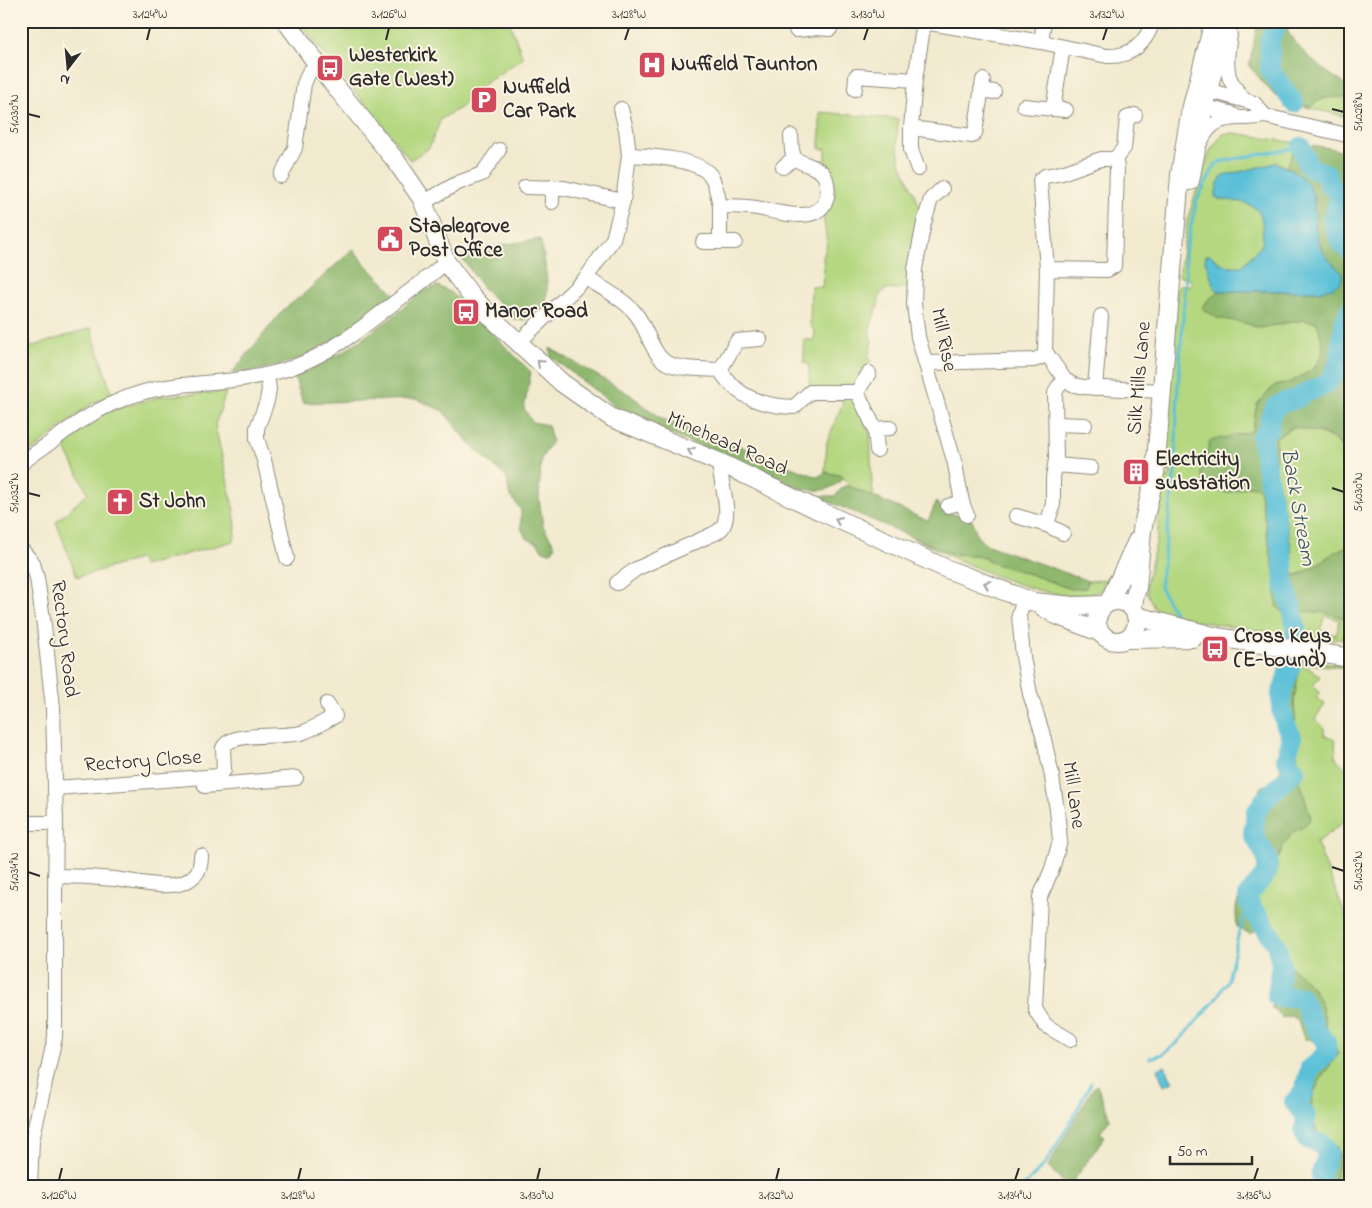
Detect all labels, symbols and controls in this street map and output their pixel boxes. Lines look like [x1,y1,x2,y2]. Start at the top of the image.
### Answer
text: 3.124°W [133,6,167,24]
text: 3.126°W [372,6,406,24]
text: 3.128°W [612,6,646,24]
text: 3.130°W [851,6,885,24]
text: 3.132°W [1090,6,1124,24]
place label: Westerkirk Gate (West) [349,41,455,95]
north arrow [42,42,92,92]
hospital icon: Nuffield Taunton [637,50,667,80]
place label: Nuffield Taunton [671,50,817,80]
bus stop icon: Westerkirk Gate (West) [315,53,345,83]
text: N [57,68,72,90]
place label: Nuffield Car Park [503,73,576,127]
parking icon: Nuffield Car Park [469,85,499,115]
text: 51.028°N [1350,92,1368,132]
text: 51.030°N [6,94,24,134]
place label: Staplegrove Post Office [409,212,510,266]
public building icon: Staplegrove Post Office [375,224,405,254]
bus stop icon: Manor Road [451,297,481,327]
place label: Manor Road [485,297,588,327]
street label: Mill Rise [922,305,964,375]
street label: Silk Mills Lane [1120,320,1160,436]
one-way arrow [536,360,545,369]
street label: Minehead Road [662,404,793,484]
place label: Electricity substation [1155,445,1250,499]
water label: Back Stream [1271,446,1323,569]
one-way arrow [687,447,696,457]
building icon: Electricity substation [1121,457,1151,487]
text: 51.030°N [1350,472,1368,512]
text: 51.032°N [6,473,24,513]
church icon: St John [105,487,135,517]
place label: St John [139,487,206,517]
one-way arrow [834,515,843,526]
street label: Rectory Road [40,579,86,700]
one-way arrow [983,580,992,590]
place label: Cross Keys (E-bound) [1234,622,1332,676]
bus stop icon: Cross Keys (E-bound) [1200,634,1230,664]
street label: Rectory Close [83,743,204,783]
street label: Mill Lane [1053,759,1093,831]
text: 51.032°N [1350,851,1368,891]
text: 51.034°N [6,852,24,892]
scale bar [1170,1133,1252,1165]
text: 50 m [1177,1141,1208,1163]
text: 3.126°W [42,1187,76,1205]
text: 3.128°W [281,1187,315,1205]
text: 3.130°W [520,1187,554,1205]
text: 3.132°W [759,1187,793,1205]
text: 3.134°W [998,1187,1032,1205]
text: 3.136°W [1237,1187,1271,1205]

